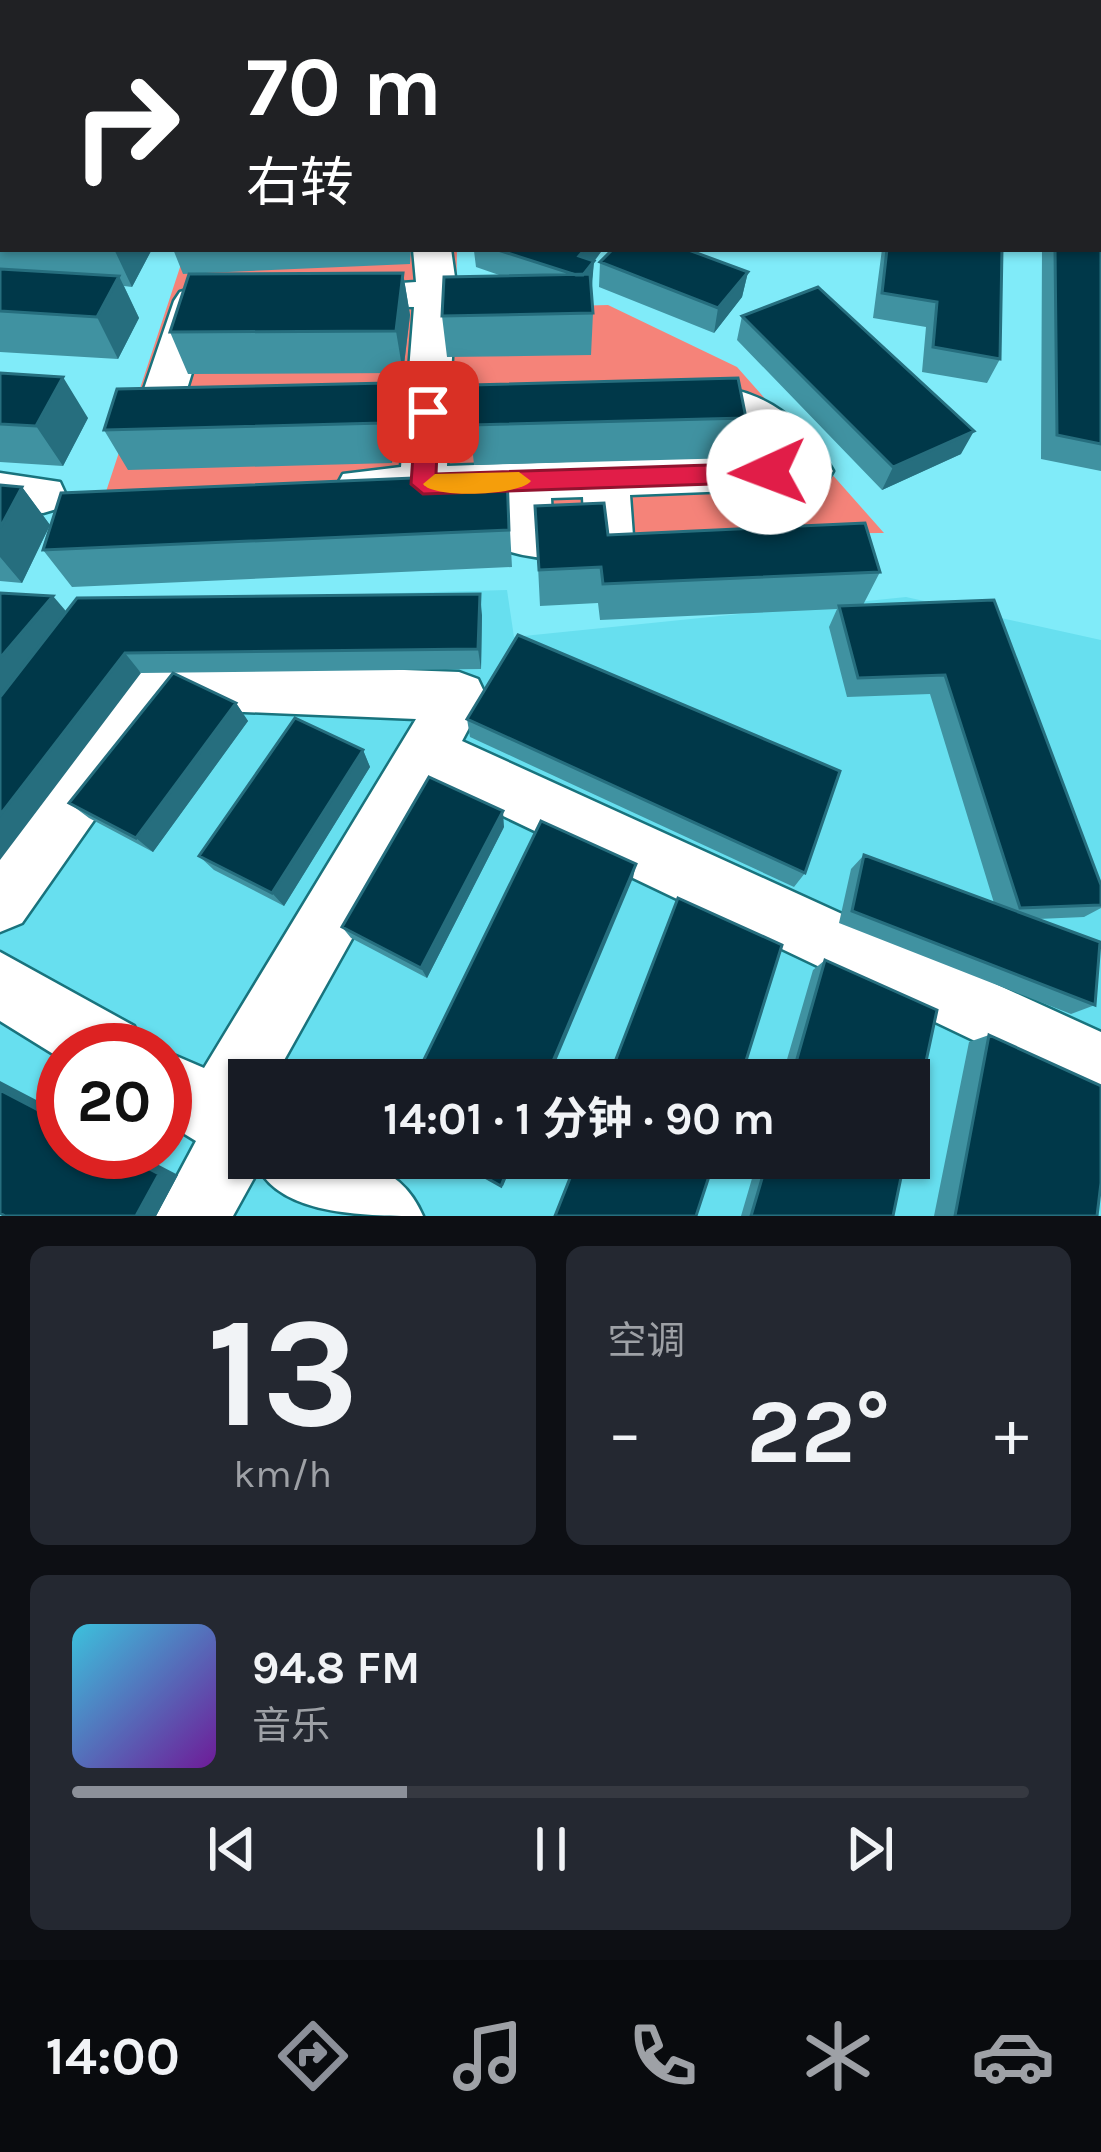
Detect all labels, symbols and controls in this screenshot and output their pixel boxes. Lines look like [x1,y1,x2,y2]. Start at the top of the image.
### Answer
text: 70 m [246,38,442,136]
icon: right [48,48,204,204]
text: 右转 [246,151,354,215]
pin [377,361,479,463]
icon: arrive [395,379,461,445]
position arrow [706,409,832,535]
speed limit sign: 20 [36,1023,192,1179]
text: 14:01 · 1 分钟 · 90 m [383,1093,775,1145]
text: 13 [206,1282,359,1464]
text: 空调 [608,1318,686,1364]
text: 22° [746,1379,890,1485]
text: − [608,1394,642,1472]
text: + [994,1394,1029,1472]
text: km/h [233,1451,332,1497]
text: 94.8 FM [252,1642,420,1694]
text: 音乐 [252,1703,330,1749]
icon: previous [199,1816,265,1882]
icon: pause [518,1816,584,1882]
icon: next [837,1816,903,1882]
icon: directions [271,2014,355,2098]
icon: music [446,2014,530,2098]
icon: phone [621,2014,705,2098]
icon: climate [796,2014,880,2098]
icon: car [971,2014,1055,2098]
text: 14:00 [46,2024,180,2088]

